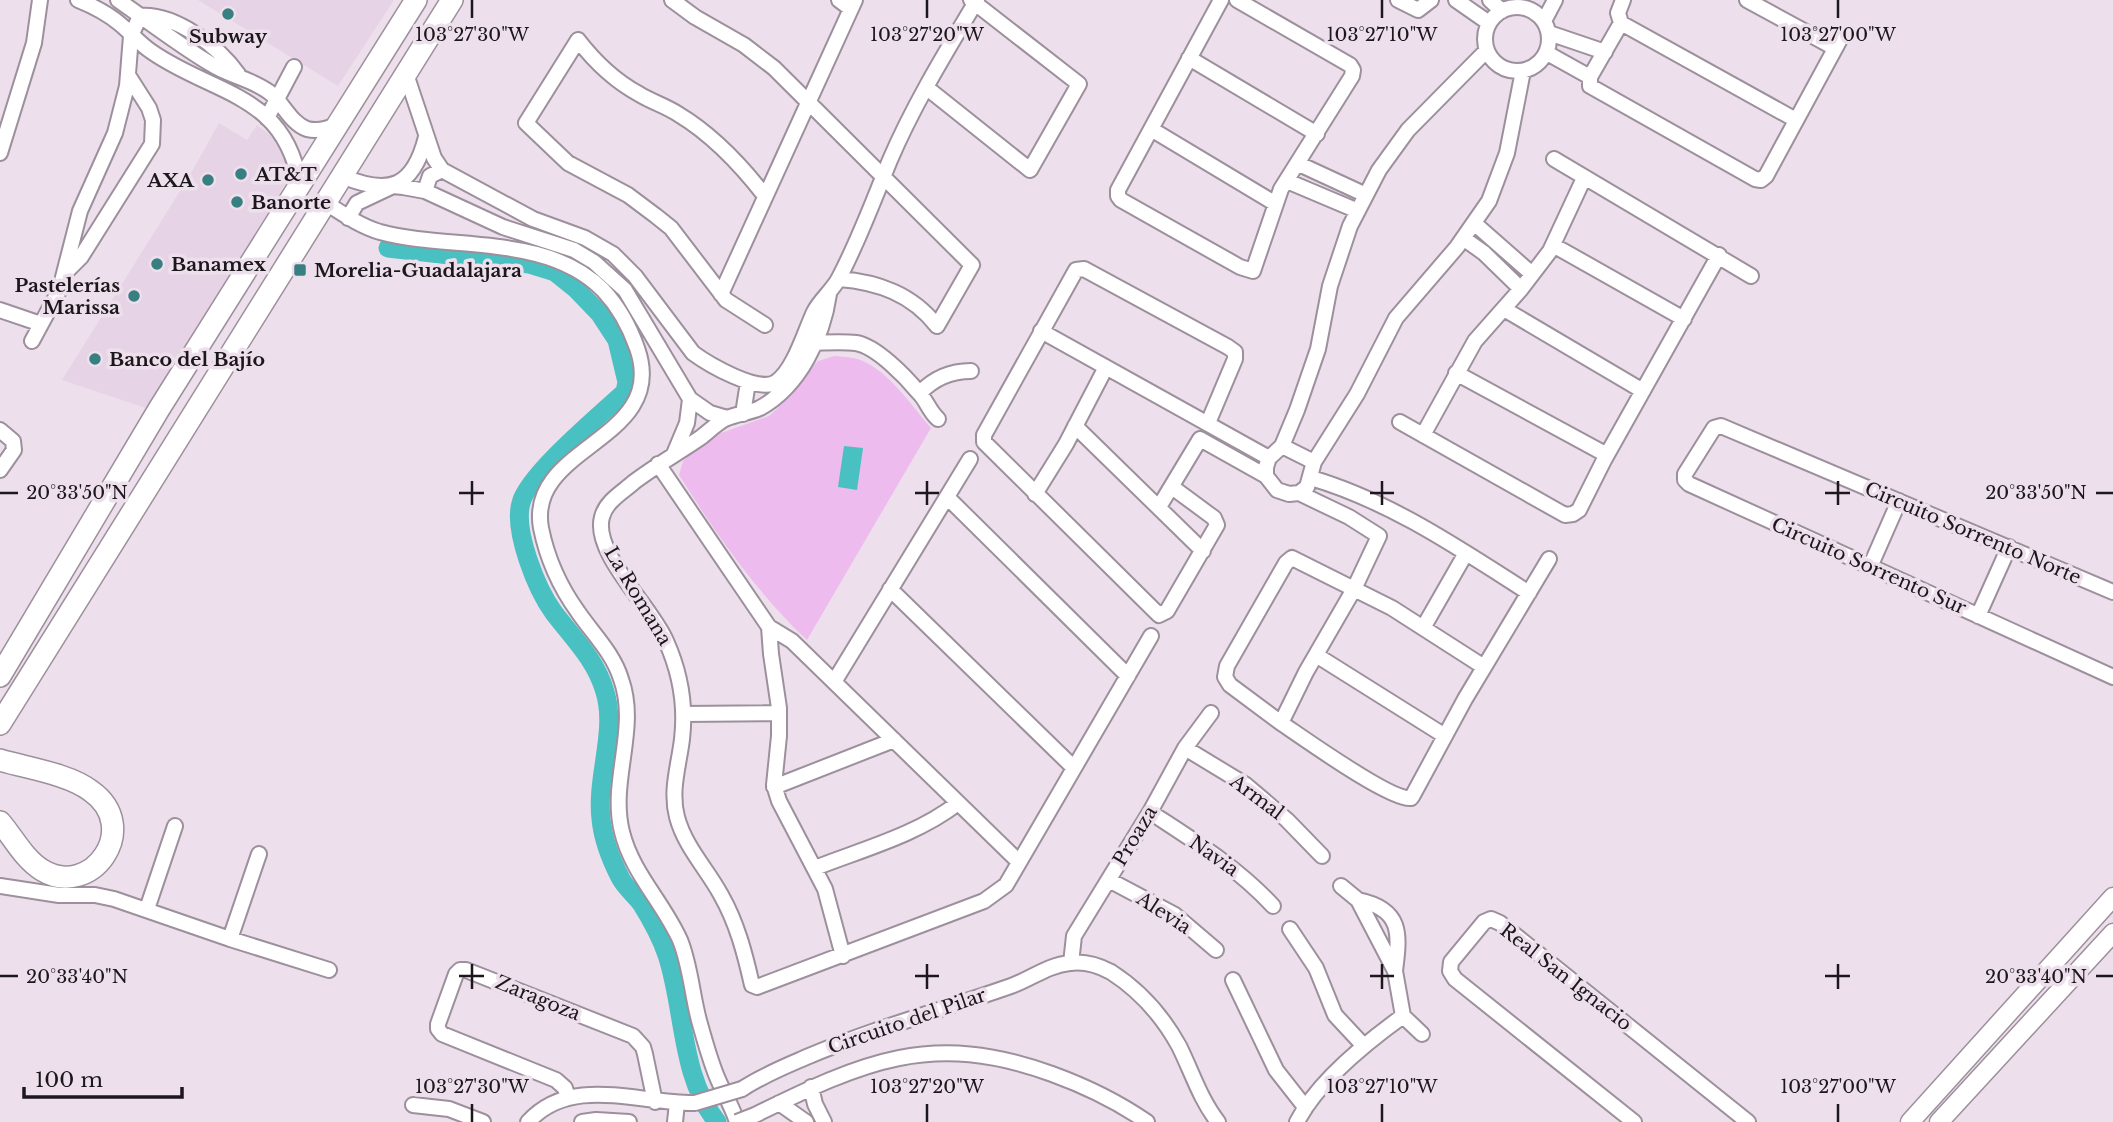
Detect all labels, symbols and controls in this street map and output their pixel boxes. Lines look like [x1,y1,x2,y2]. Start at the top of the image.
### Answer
marker: Subway [220,6,236,22]
text: 103°27'30"W [415,24,530,46]
text: 103°27'20"W [870,24,985,46]
text: 103°27'10"W [1327,24,1438,46]
text: 103°27'00"W [1780,24,1897,46]
place label: Subway [189,25,268,48]
place label: AT&T [254,163,317,186]
marker: AT&T [233,166,249,182]
place label: AXA [146,169,195,192]
marker: AXA [200,172,216,188]
place label: Banorte [251,191,331,214]
marker: Banorte [229,194,245,210]
place label: Banamex [171,253,267,276]
marker: Banamex [149,256,165,272]
place label: Morelia-Guadalajara [314,259,522,282]
marker: Morelia-Guadalajara [292,262,308,278]
place label: Pastelerías Marissa [14,274,120,319]
marker: Pastelerías Marissa [126,288,142,304]
place label: Banco del Bajío [109,348,265,371]
marker: Banco del Bajío [87,351,103,367]
street label: Circuito Sorrento Norte [1861,477,2085,589]
text: 20°33'50"N [26,482,128,504]
text: 20°33'50"N [1985,482,2087,504]
street label: Circuito Sorrento Sur [1768,513,1970,619]
street label: La Romana [599,542,677,650]
street label: Armal [1225,769,1288,824]
street label: Proaza [1108,801,1162,870]
street label: Navia [1185,831,1244,882]
street label: Alevia [1132,886,1196,939]
street label: Real San Ignacio [1496,918,1636,1036]
text: 20°33'40"N [26,966,128,988]
text: 20°33'40"N [1985,966,2087,988]
street label: Zaragoza [492,971,584,1026]
street label: Circuito del Pilar [825,983,989,1059]
scale bar [24,1056,182,1100]
text: 100 m [35,1067,103,1093]
text: 103°27'30"W [415,1076,530,1098]
text: 103°27'20"W [870,1076,985,1098]
text: 103°27'10"W [1327,1076,1438,1098]
text: 103°27'00"W [1780,1076,1897,1098]

